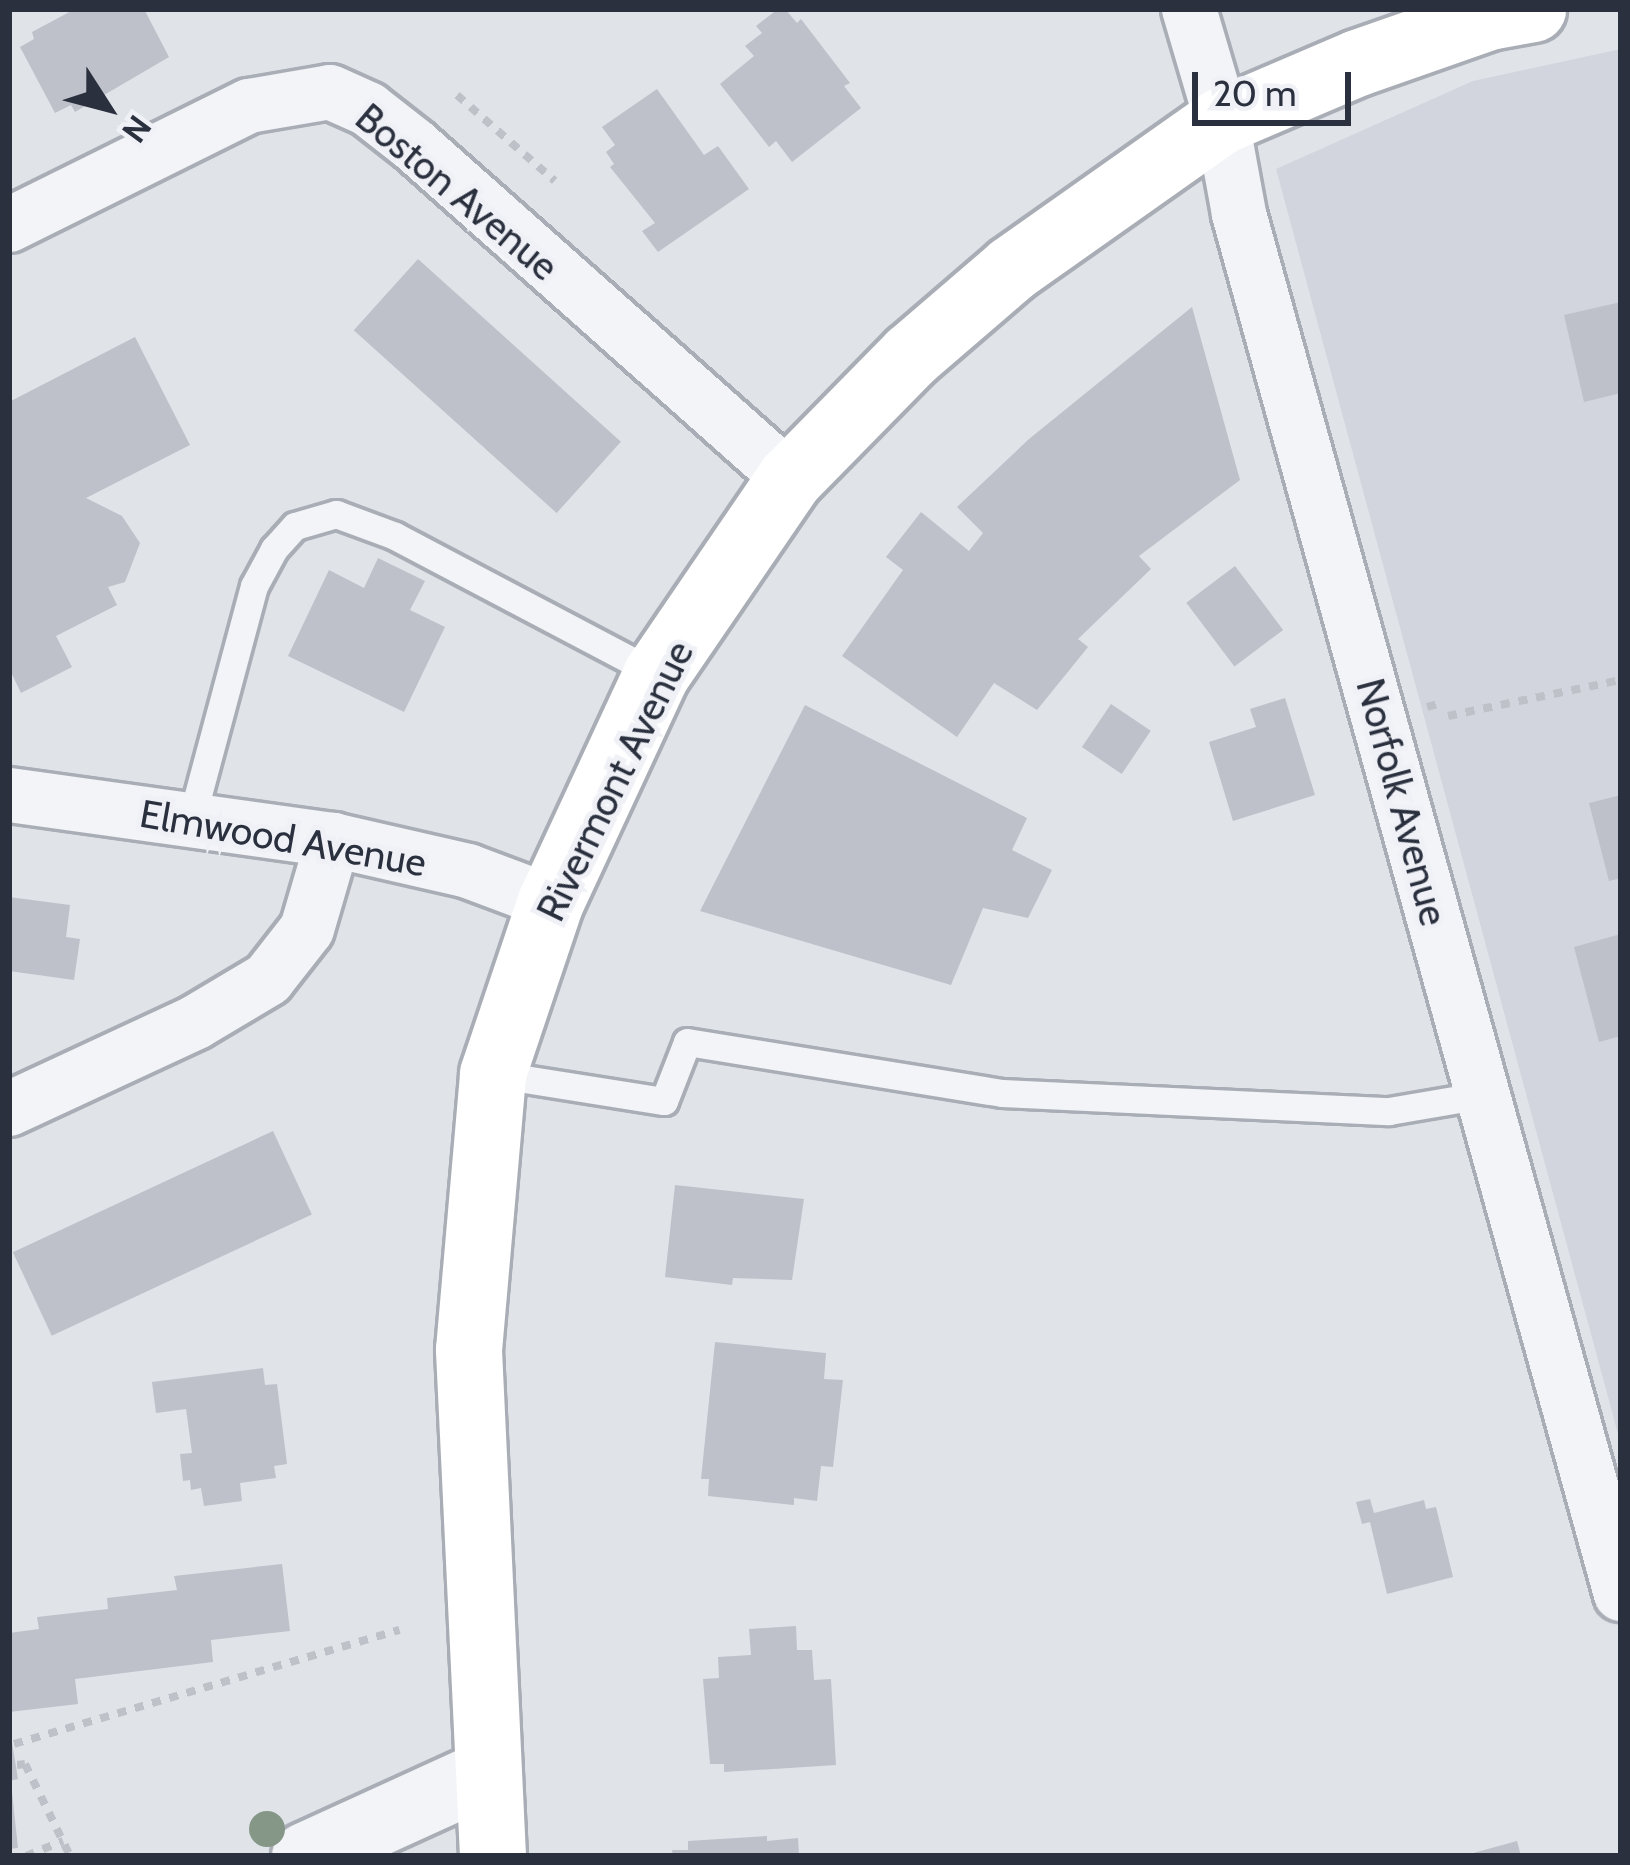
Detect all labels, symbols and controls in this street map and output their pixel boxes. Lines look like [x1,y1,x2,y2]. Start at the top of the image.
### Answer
north arrow [48,48,168,168]
scale bar [1198,48,1357,122]
text: 20 m [1213,71,1297,115]
street label: Boston Avenue [346,94,568,290]
text: N [114,108,160,150]
street label: Rivermont Avenue [527,634,703,928]
street label: Norfolk Avenue [1347,673,1457,931]
street label: Elmwood Avenue [136,790,430,886]

